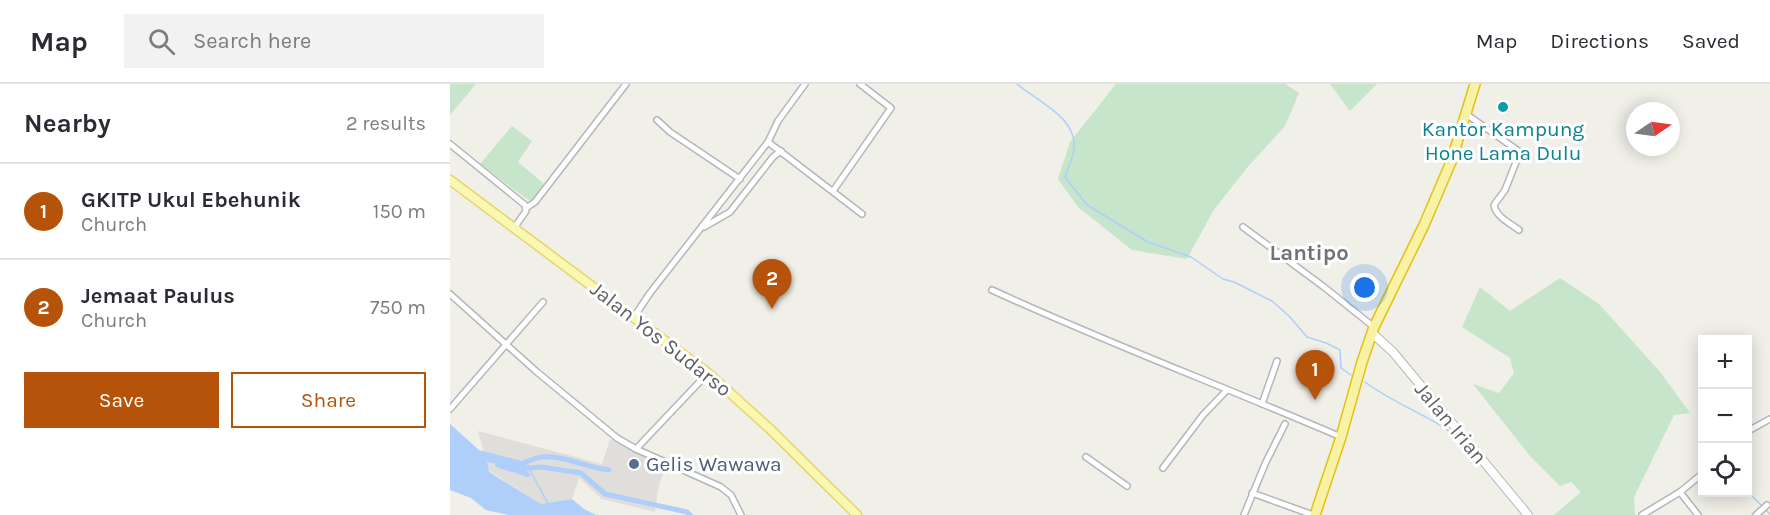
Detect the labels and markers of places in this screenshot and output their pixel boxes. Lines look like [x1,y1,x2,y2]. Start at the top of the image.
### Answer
marker: Kantor Kampung Hone Lama Dulu [1496,100,1510,114]
place label: Kantor Kampung Hone Lama Dulu [1422,117,1584,165]
pin: 2 [752,260,792,309]
pin: 1 [1296,350,1334,400]
place label: Gelis Wawawa [646,452,782,476]
marker: Gelis Wawawa [627,457,641,471]

